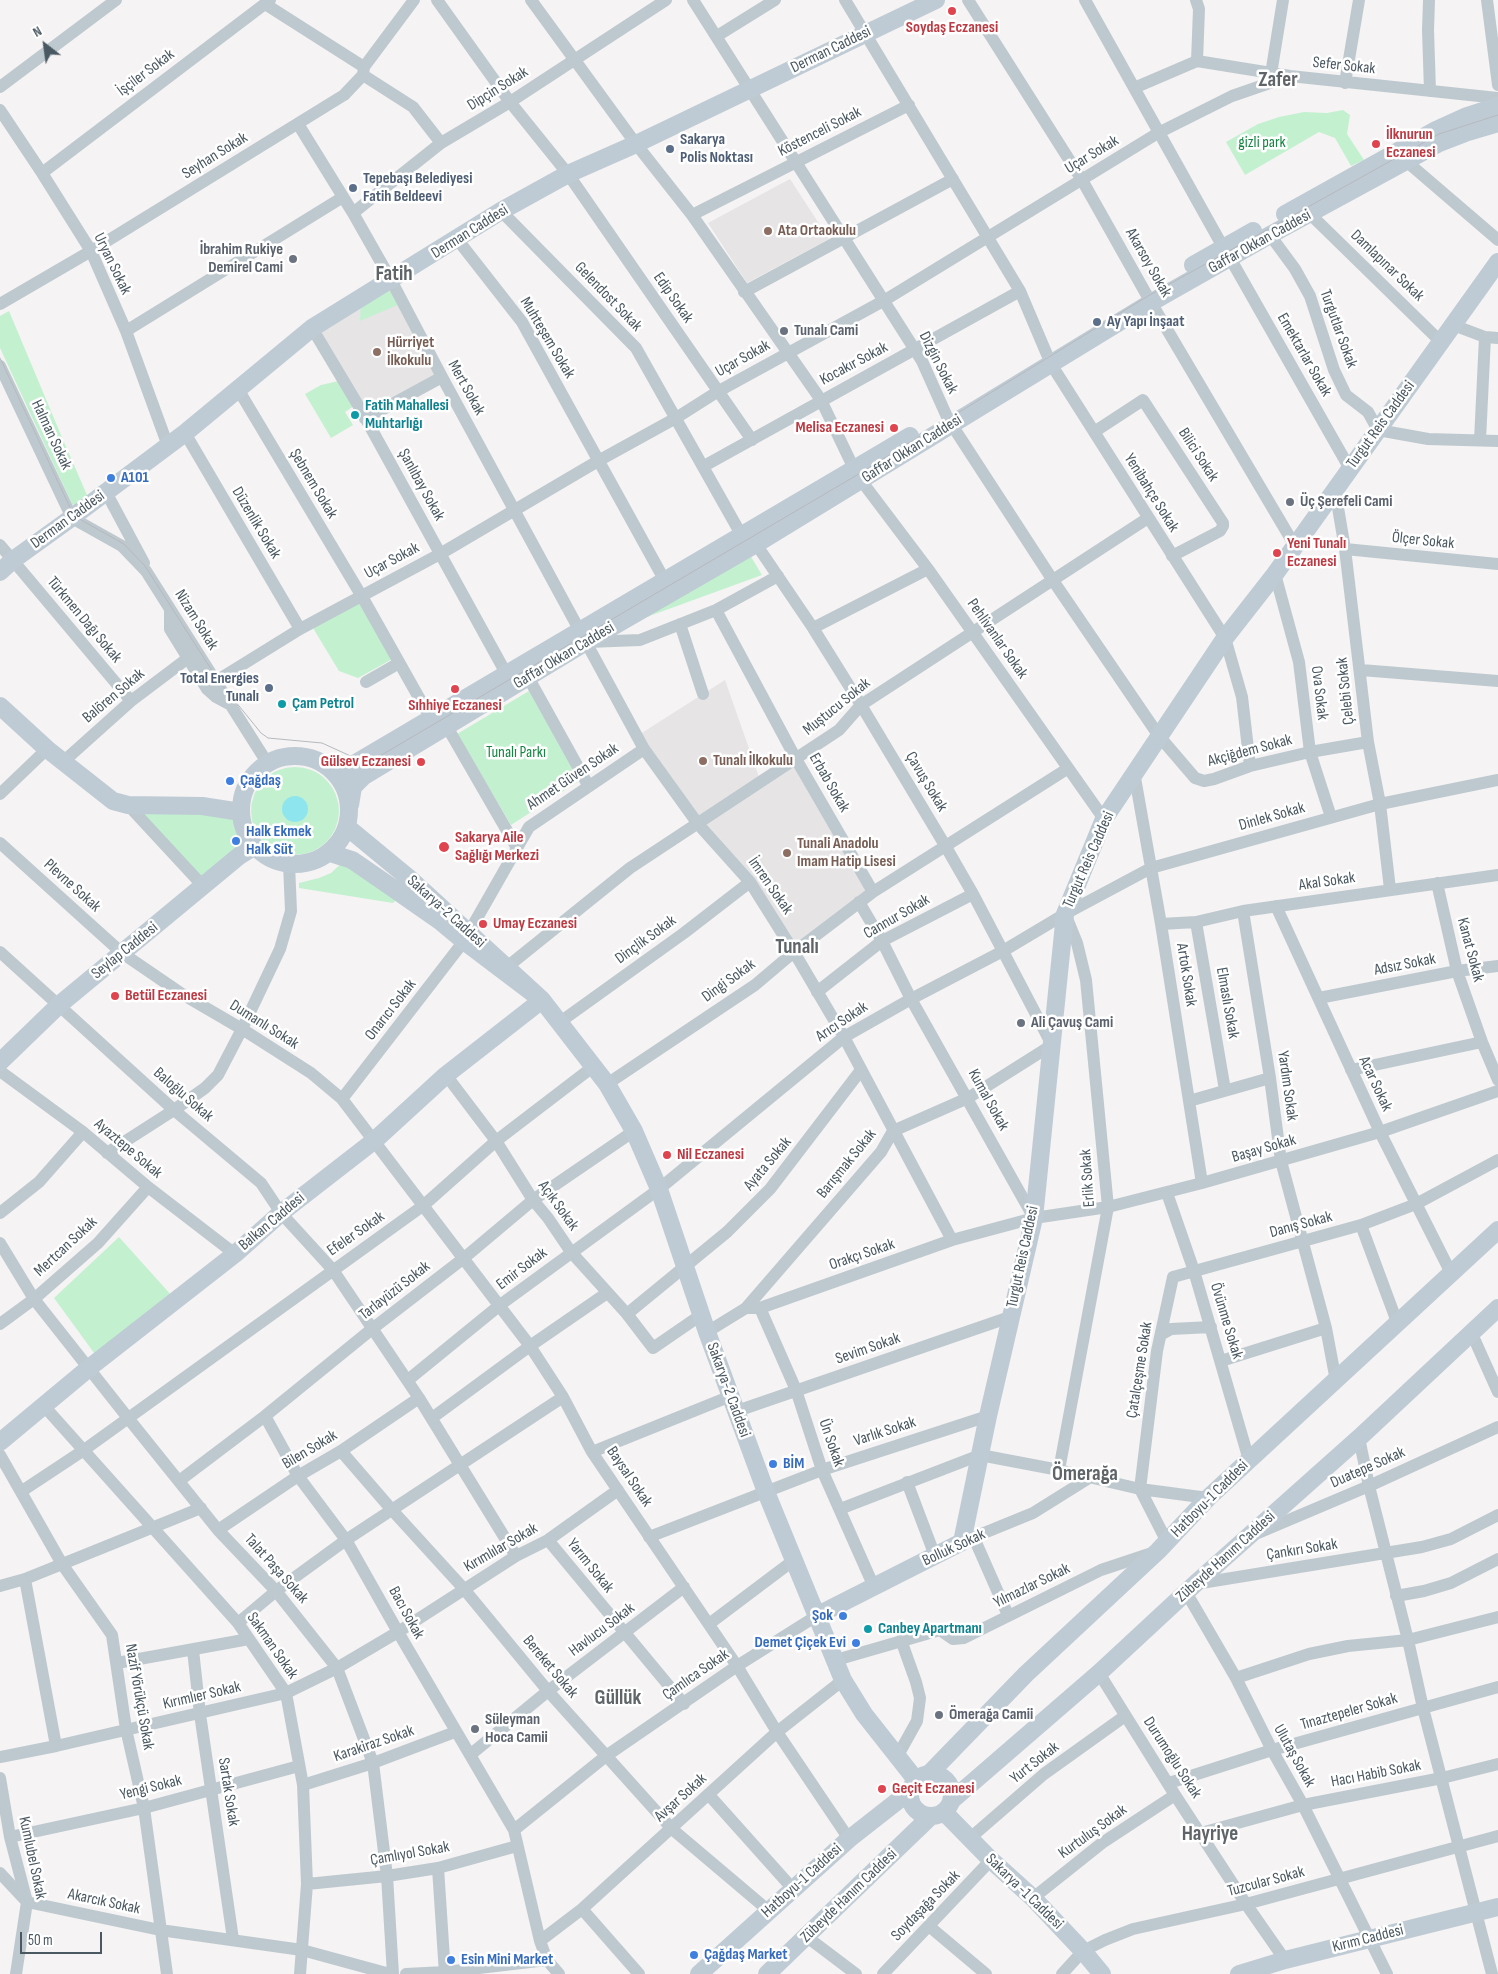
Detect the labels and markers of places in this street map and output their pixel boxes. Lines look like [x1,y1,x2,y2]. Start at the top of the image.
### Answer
marker: Soydaş Eczanesi [946,5,958,17]
place label: Soydaş Eczanesi [906,18,998,38]
place label: İlknurun Eczanesi [1386,125,1436,163]
place label: Sakarya Polis Noktası [680,130,753,168]
marker: İlknurun Eczanesi [1370,138,1382,150]
marker: Sakarya Polis Noktası [664,143,676,155]
place label: Tepebaşı Belediyesi Fatih Beldeevi [363,169,472,207]
marker: Tepebaşı Belediyesi Fatih Beldeevi [347,182,359,194]
place label: Ata Ortaokulu [778,221,856,241]
marker: Ata Ortaokulu [762,225,774,237]
place label: İbrahim Rukiye Demirel Cami [200,240,283,278]
marker: İbrahim Rukiye Demirel Cami [287,253,299,265]
place label: Ay Yapı İnşaat [1107,312,1184,332]
marker: Ay Yapı İnşaat [1091,316,1103,328]
place label: Tunalı Cami [794,321,858,341]
marker: Tunalı Cami [778,325,790,337]
place label: Hürriyet İlkokulu [387,333,434,371]
marker: Hürriyet İlkokulu [371,346,383,358]
place label: Fatih Mahallesi Muhtarlığı [365,396,449,434]
marker: Fatih Mahallesi Muhtarlığı [349,409,361,421]
place label: Melisa Eczanesi [796,418,884,438]
marker: Melisa Eczanesi [888,422,900,434]
place label: A101 [121,468,149,488]
marker: A101 [105,472,117,484]
place label: Üç Şerefeli Cami [1300,492,1392,512]
marker: Üç Şerefeli Cami [1284,496,1296,508]
place label: Yeni Tunalı Eczanesi [1287,534,1346,572]
marker: Yeni Tunalı Eczanesi [1271,547,1283,559]
place label: Total Energies Tunalı [180,669,259,707]
marker: Total Energies Tunalı [263,682,275,694]
marker: Sıhhiye Eczanesi [449,683,461,695]
place label: Çam Petrol [292,694,354,714]
place label: Sıhhiye Eczanesi [408,696,502,716]
marker: Çam Petrol [276,698,288,710]
place label: Tunalı İlkokulu [713,751,793,771]
place label: Gülsev Eczanesi [321,752,411,772]
marker: Tunalı İlkokulu [697,755,709,767]
marker: Gülsev Eczanesi [415,756,427,768]
place label: Çağdaş [240,771,281,791]
marker: Çağdaş [224,775,236,787]
place label: Halk Ekmek Halk Süt [246,822,311,860]
place label: Sakarya Aile Sağlığı Merkezi [455,828,539,866]
place label: Tunali Anadolu Imam Hatip Lisesi [797,834,896,872]
marker: Halk Ekmek Halk Süt [230,835,242,847]
marker: Sakarya Aile Sağlığı Merkezi [437,840,451,854]
marker: Tunali Anadolu Imam Hatip Lisesi [781,847,793,859]
place label: Umay Eczanesi [493,914,577,934]
marker: Umay Eczanesi [477,918,489,930]
place label: Betül Eczanesi [125,986,207,1006]
marker: Betül Eczanesi [109,990,121,1002]
place label: Ali Çavuş Cami [1031,1013,1113,1033]
marker: Ali Çavuş Cami [1015,1017,1027,1029]
place label: Nil Eczanesi [677,1145,744,1165]
marker: Nil Eczanesi [661,1149,673,1161]
place label: BİM [783,1454,804,1474]
marker: BİM [767,1458,779,1470]
place label: Şok [812,1606,833,1626]
marker: Şok [837,1610,849,1622]
place label: Canbey Apartmanı [878,1619,982,1639]
marker: Canbey Apartmanı [862,1623,874,1635]
place label: Demet Çiçek Evi [755,1633,846,1653]
marker: Demet Çiçek Evi [850,1637,862,1649]
place label: Ömerağa Camii [949,1705,1033,1725]
marker: Ömerağa Camii [933,1709,945,1721]
place label: Süleyman Hoca Camii [485,1710,548,1748]
marker: Süleyman Hoca Camii [469,1723,481,1735]
place label: Geçit Eczanesi [892,1779,975,1799]
marker: Geçit Eczanesi [876,1783,888,1795]
place label: Çağdaş Market [704,1945,788,1965]
marker: Çağdaş Market [688,1949,700,1961]
place label: Esin Mini Market [461,1950,553,1970]
marker: Esin Mini Market [445,1954,457,1966]

